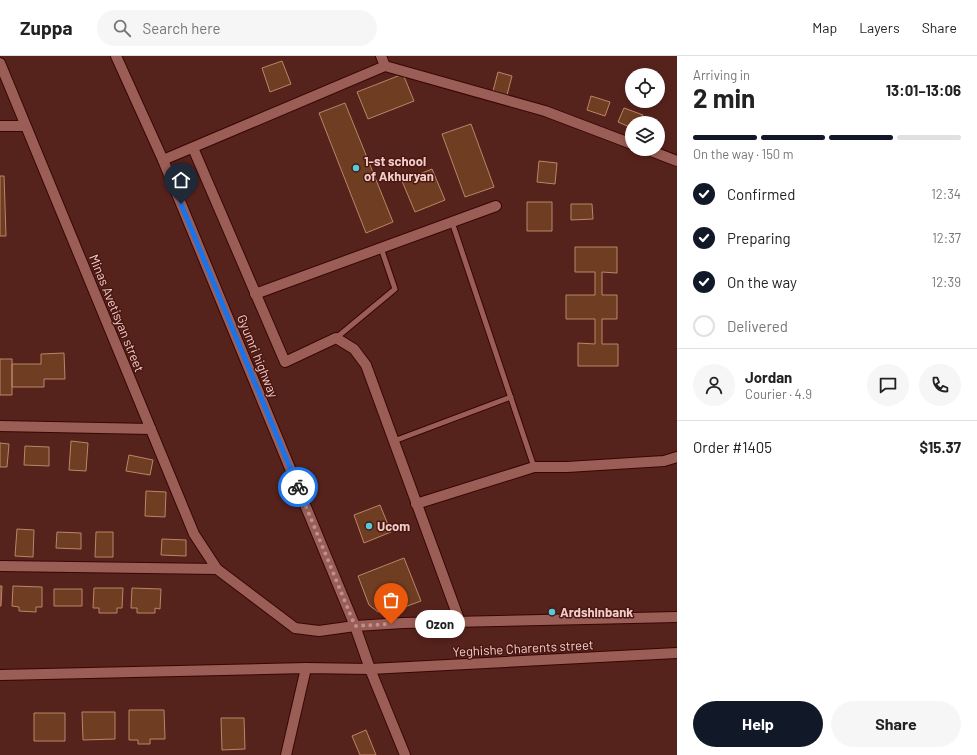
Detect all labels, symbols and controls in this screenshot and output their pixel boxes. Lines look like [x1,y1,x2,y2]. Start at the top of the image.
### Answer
search box [97,10,377,46]
text: Zuppa [20,16,73,39]
icon: search [111,17,133,39]
text: Search here [143,19,221,37]
text: Map [812,19,837,36]
text: Layers [859,19,900,36]
text: Share [922,19,957,36]
text: Arriving in [693,67,750,83]
map controls [625,68,665,156]
button: locate [625,68,665,108]
text: 13:01–13:06 [886,81,961,99]
text: 2 min [693,82,755,113]
button: layers [625,116,665,156]
text: On the way · 150 m [693,146,794,162]
place label: 1-st school of Akhuryan [364,153,434,184]
pin [164,163,198,204]
marker: 1-st school of Akhuryan [351,163,361,173]
icon: home [170,169,192,191]
icon: check [693,183,715,205]
text: Confirmed [727,185,795,203]
text: 12:34 [931,186,961,202]
icon: check [693,227,715,249]
text: Preparing [727,229,791,247]
text: 12:37 [932,230,961,246]
street label: Minas Avetisyan street [86,252,148,374]
icon: check [693,271,715,293]
text: On the way [727,273,797,291]
text: 12:39 [932,274,961,290]
street label: Gyumri highway [234,312,282,400]
text: Delivered [727,317,788,335]
button: person [693,364,735,406]
button: chat [867,364,909,406]
button: phone [919,364,961,406]
text: Jordan [745,368,792,386]
text: Courier · 4.9 [745,386,812,402]
text: Order #1405 [693,438,772,456]
text: $15.37 [919,438,961,456]
courier [278,467,318,507]
icon: bike [287,476,309,498]
place label: Ucom [377,518,410,534]
marker: Ucom [364,521,374,531]
pin [374,583,408,624]
icon: bag [380,589,402,611]
place label: Ardshinbank [560,604,633,620]
marker: Ardshinbank [547,607,557,617]
callout: Ozon [415,610,465,638]
text: Ozon [426,616,454,632]
street label: Yeghishe Charents street [452,636,594,660]
button: Help [693,701,823,747]
button: Share [831,701,961,747]

